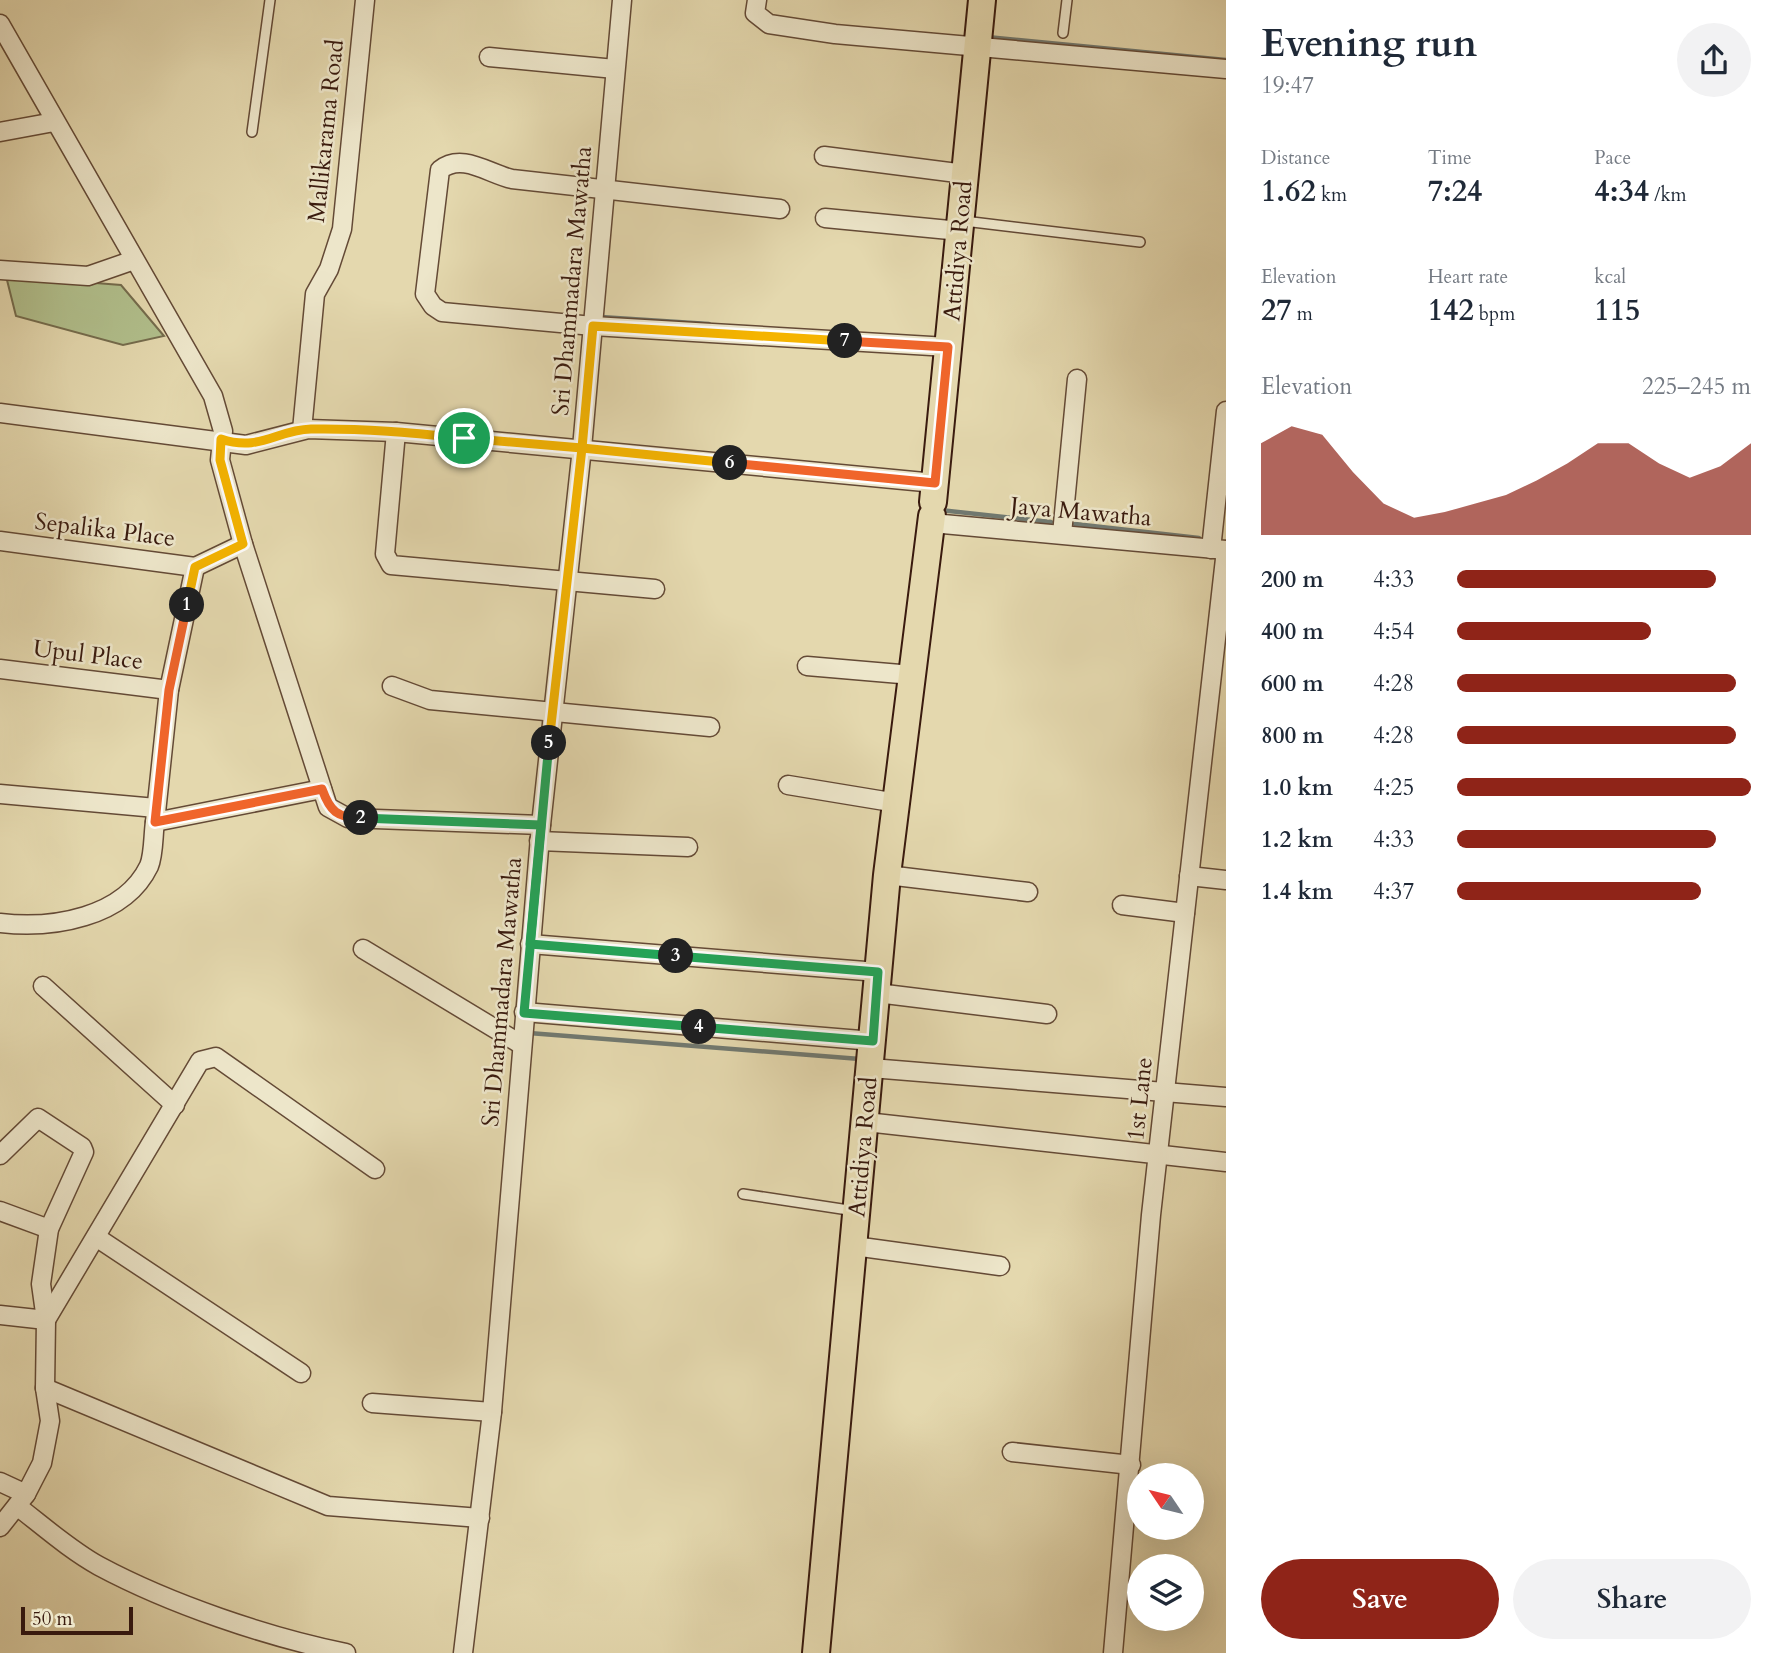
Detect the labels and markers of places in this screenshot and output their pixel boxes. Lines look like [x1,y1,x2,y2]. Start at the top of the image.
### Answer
pin: 7 [828,324,862,358]
pin [434,408,494,468]
pin: 6 [712,446,748,480]
pin: 1 [170,588,204,622]
pin: 5 [532,726,566,760]
pin: 2 [344,800,378,836]
pin: 3 [658,939,694,974]
pin: 4 [682,1010,716,1044]

